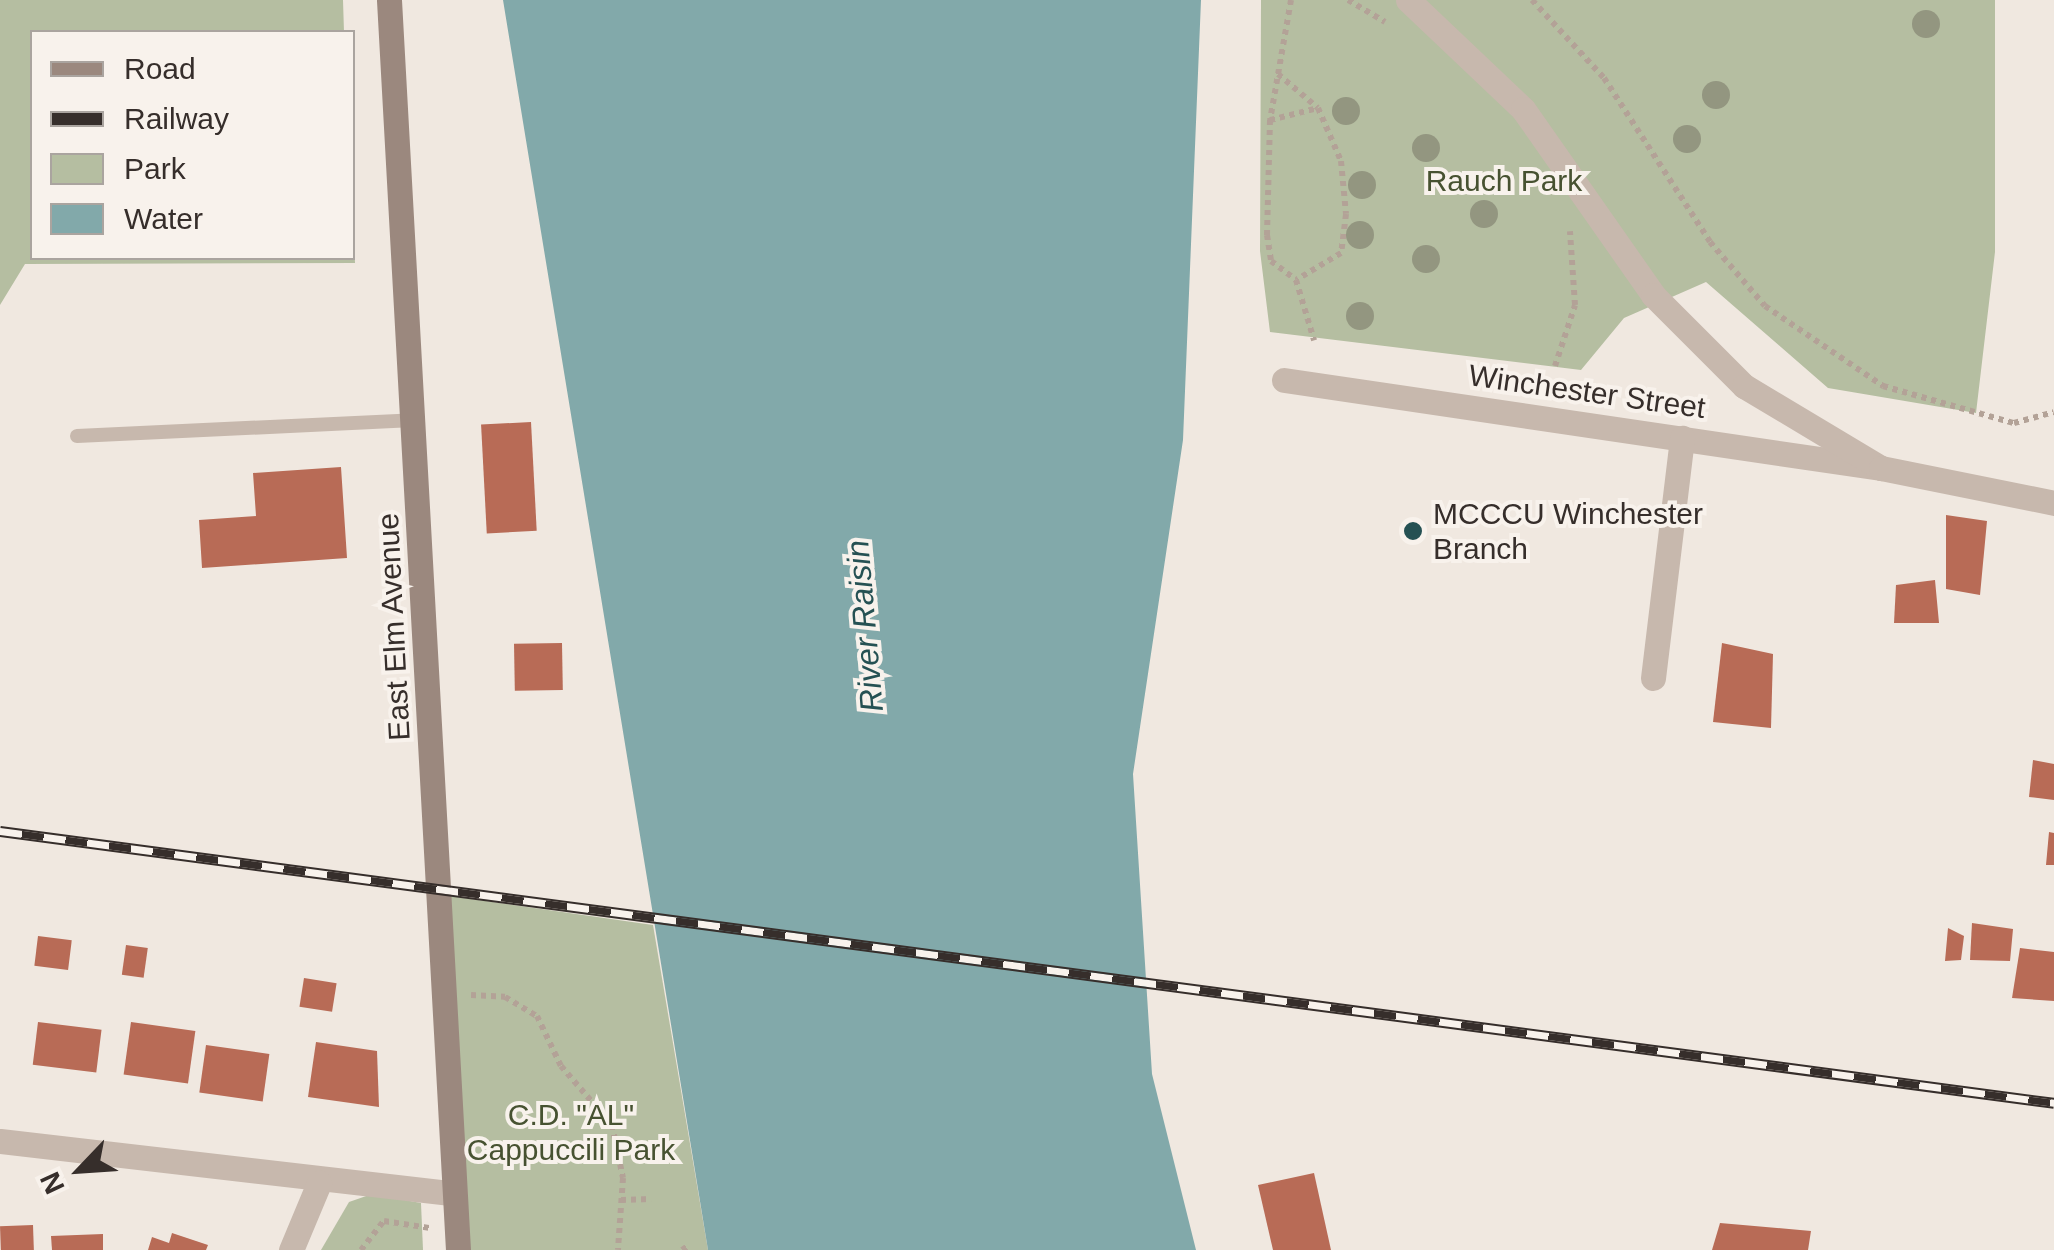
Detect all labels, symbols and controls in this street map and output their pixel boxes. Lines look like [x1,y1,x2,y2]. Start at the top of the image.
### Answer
legend [30,30,355,260]
text: Road [124,52,196,85]
text: Railway [124,102,229,135]
text: Park [124,152,186,185]
park label: Rauch Park [1426,163,1582,199]
text: Water [124,202,203,235]
street label: Winchester Street [1466,358,1708,426]
place label: MCCCU Winchester Branch [1433,496,1703,566]
street label: East Elm Avenue [370,511,418,743]
marker: MCCCU Winchester Branch [1402,520,1424,542]
water label: River Raisin [838,538,892,714]
park label: C.D. "AL" Cappuccili Park [467,1097,675,1168]
north arrow [30,1120,130,1220]
text: N [34,1167,71,1199]

